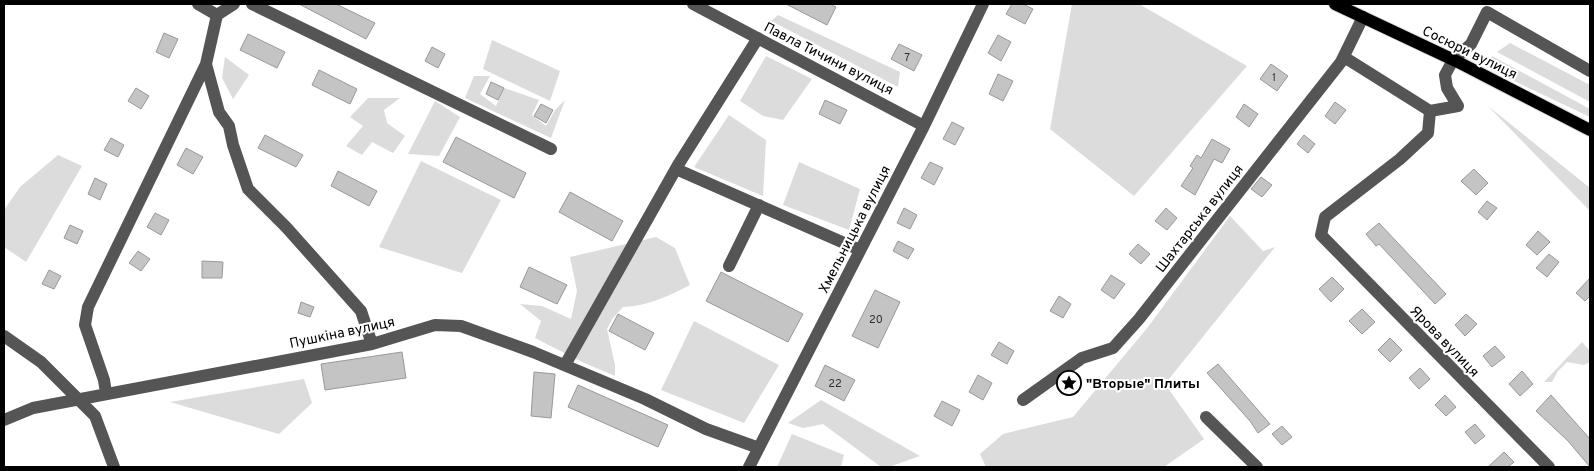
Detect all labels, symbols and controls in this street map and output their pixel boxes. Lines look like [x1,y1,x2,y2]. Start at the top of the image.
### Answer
street label: Павла Тичини вулиця [761,19,896,99]
street label: Сосюри вулиця [1419,23,1520,84]
house number: 7 [904,51,910,65]
house number: 1 [1272,71,1276,85]
street label: Шахтарська вулиця [1153,162,1248,276]
street label: Хмельницька вулиця [816,163,895,296]
street label: Ярова вулиця [1406,303,1482,381]
house number: 20 [869,313,883,327]
street label: Пушкіна вулиця [288,314,397,353]
place icon: "Вторые" Плиты [1056,370,1082,396]
place label: "Вторые" Плиты [1086,376,1200,393]
house number: 22 [828,377,842,391]

